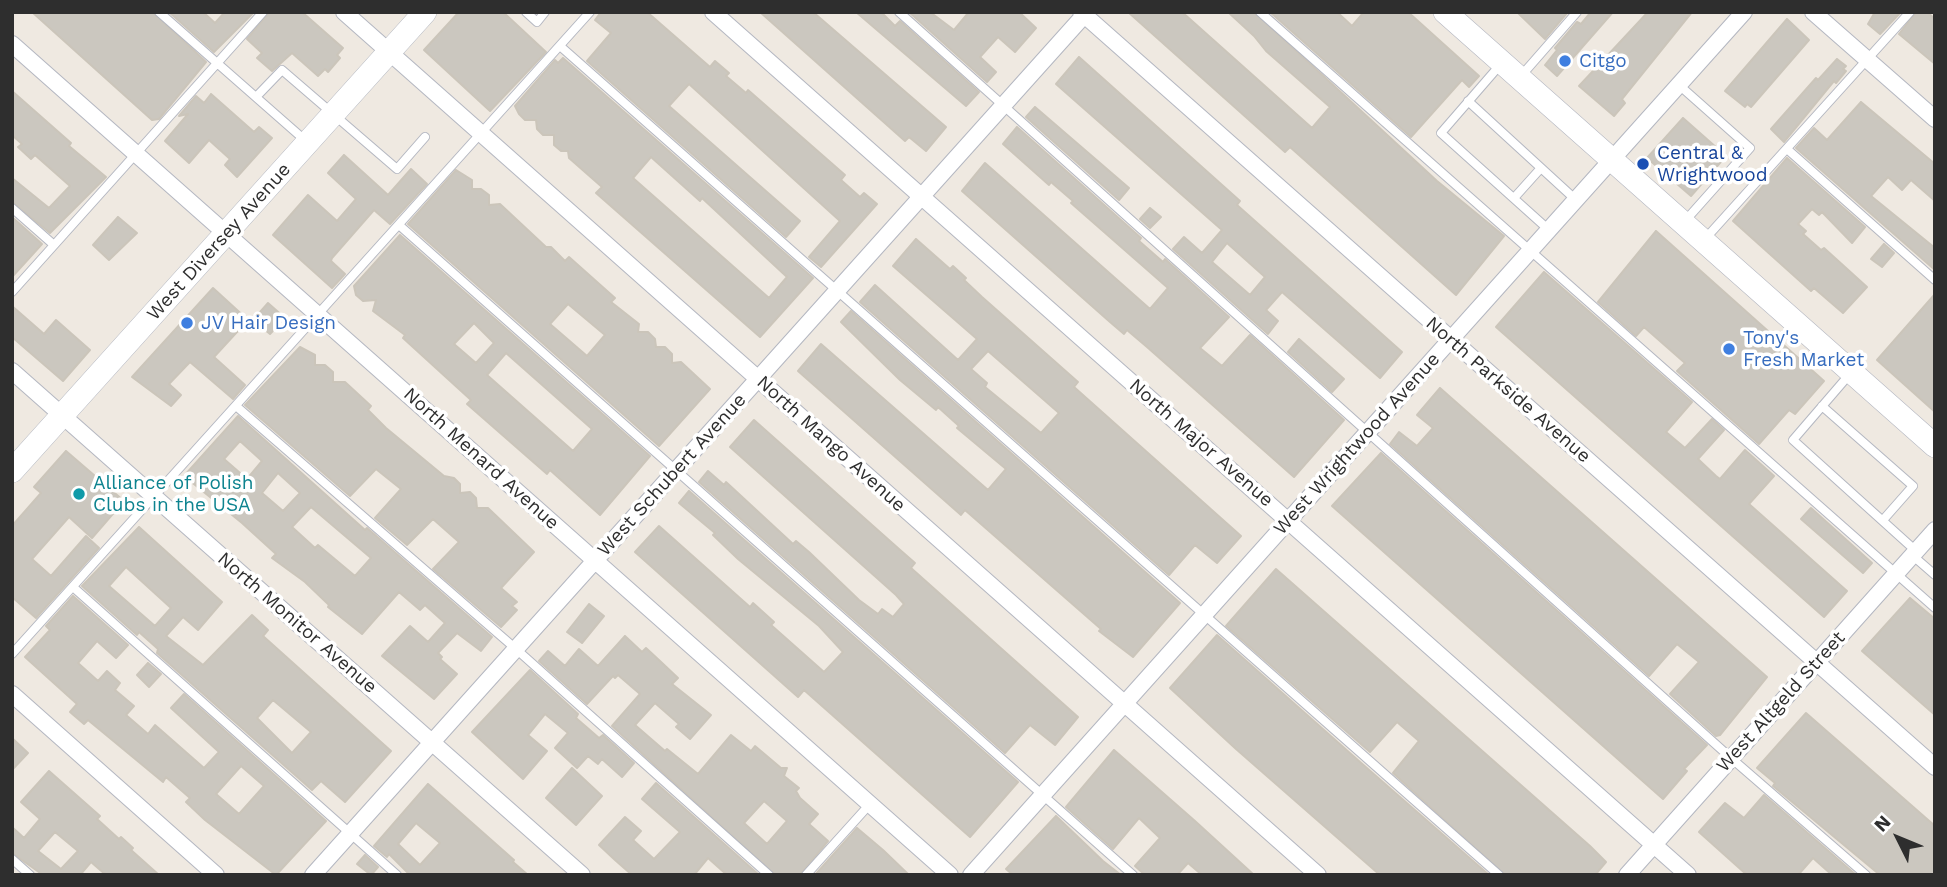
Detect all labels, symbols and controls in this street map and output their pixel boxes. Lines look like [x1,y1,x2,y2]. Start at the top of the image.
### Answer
place label: Citgo [1579,50,1627,72]
marker: Citgo [1557,53,1573,69]
place label: Central & Wrightwood [1657,142,1768,186]
marker: Central & Wrightwood [1635,156,1651,172]
street label: West Diversey Avenue [142,159,296,325]
place label: JV Hair Design [201,312,336,334]
street label: North Parkside Avenue [1421,312,1595,468]
marker: JV Hair Design [179,315,195,331]
place label: Tony's Fresh Market [1743,327,1864,371]
marker: Tony's Fresh Market [1721,341,1737,357]
street label: West Wrightwood Avenue [1269,348,1445,540]
street label: North Mango Avenue [752,371,910,517]
street label: North Major Avenue [1124,374,1278,512]
street label: North Menard Avenue [399,383,563,535]
street label: West Schubert Avenue [593,389,751,561]
place label: Alliance of Polish Clubs in the USA [93,472,253,516]
marker: Alliance of Polish Clubs in the USA [71,486,87,502]
street label: North Monitor Avenue [213,548,381,698]
street label: West Altgeld Street [1712,627,1850,777]
north arrow [1863,803,1933,873]
text: N [1869,810,1895,836]

